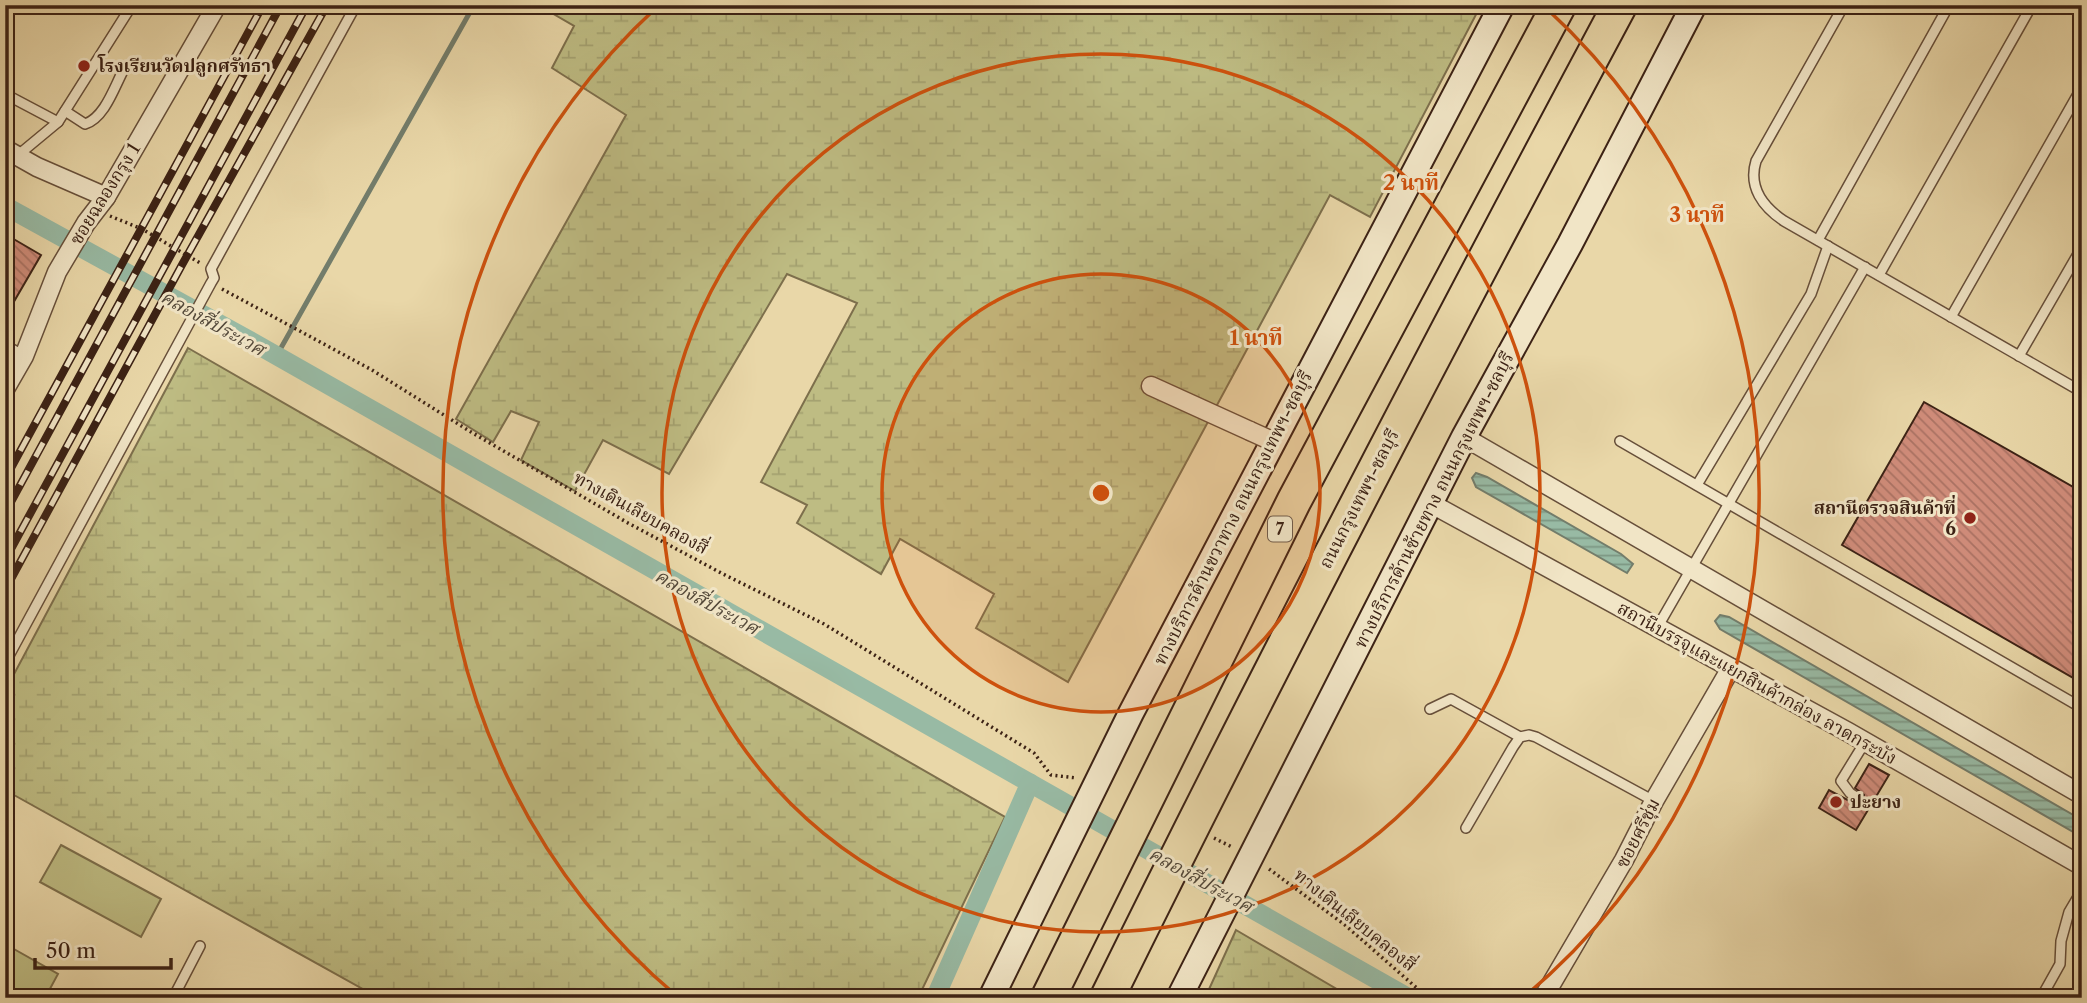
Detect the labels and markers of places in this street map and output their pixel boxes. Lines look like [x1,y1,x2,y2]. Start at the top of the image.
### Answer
place label: โรงเรียนวัดปลูกศรัทธา [97,54,271,77]
marker: โรงเรียนวัดปลูกศรัทธา [76,58,92,74]
centre of rings [1089,481,1113,505]
place label: สถานีตรวจสินค้าที่ 6 [1814,494,1956,540]
marker: สถานีตรวจสินค้าที่ 6 [1962,510,1978,526]
place label: ปะยาง [1850,791,1901,813]
marker: ปะยาง [1828,794,1844,810]

